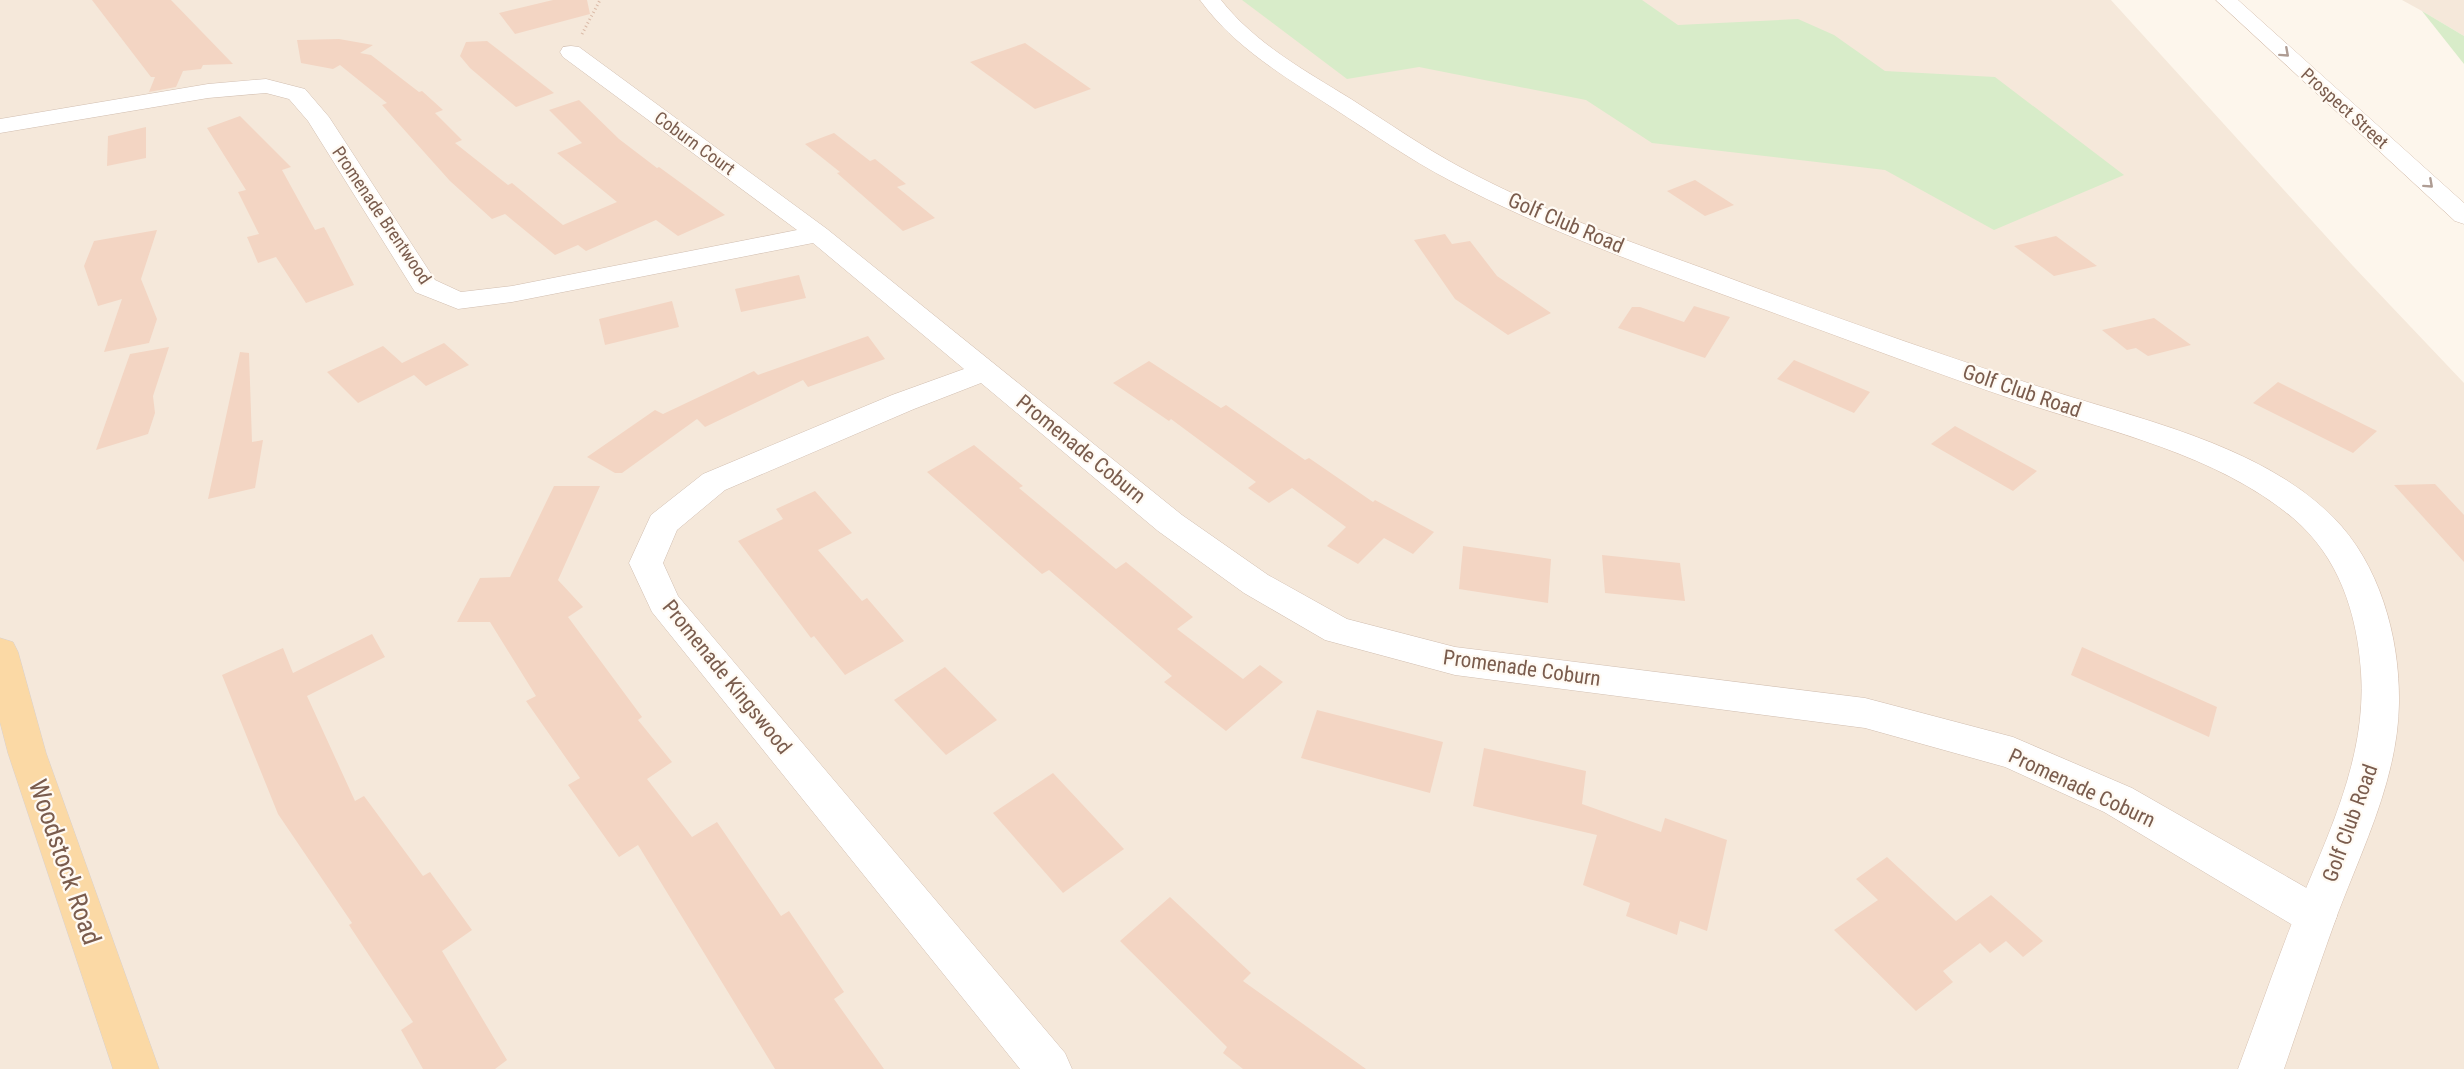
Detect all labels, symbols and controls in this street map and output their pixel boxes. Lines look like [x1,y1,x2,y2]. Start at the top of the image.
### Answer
one-way arrow [2278,46,2289,57]
street label: Prospect Street [2297,63,2393,153]
street label: Coburn Court [651,107,739,179]
street label: Promenade Brentwood [328,142,436,288]
one-way arrow [2423,177,2433,188]
street label: Golf Club Road [1504,188,1628,258]
street label: Golf Club Road [1960,360,2084,422]
street label: Promenade Coburn [1012,390,1150,508]
street label: Promenade Kingswood [658,595,796,759]
street label: Promenade Coburn [1442,645,1602,691]
street label: Promenade Coburn [2005,744,2159,832]
street label: Golf Club Road [2318,761,2382,885]
street label: Woodstock Road [23,775,107,949]

